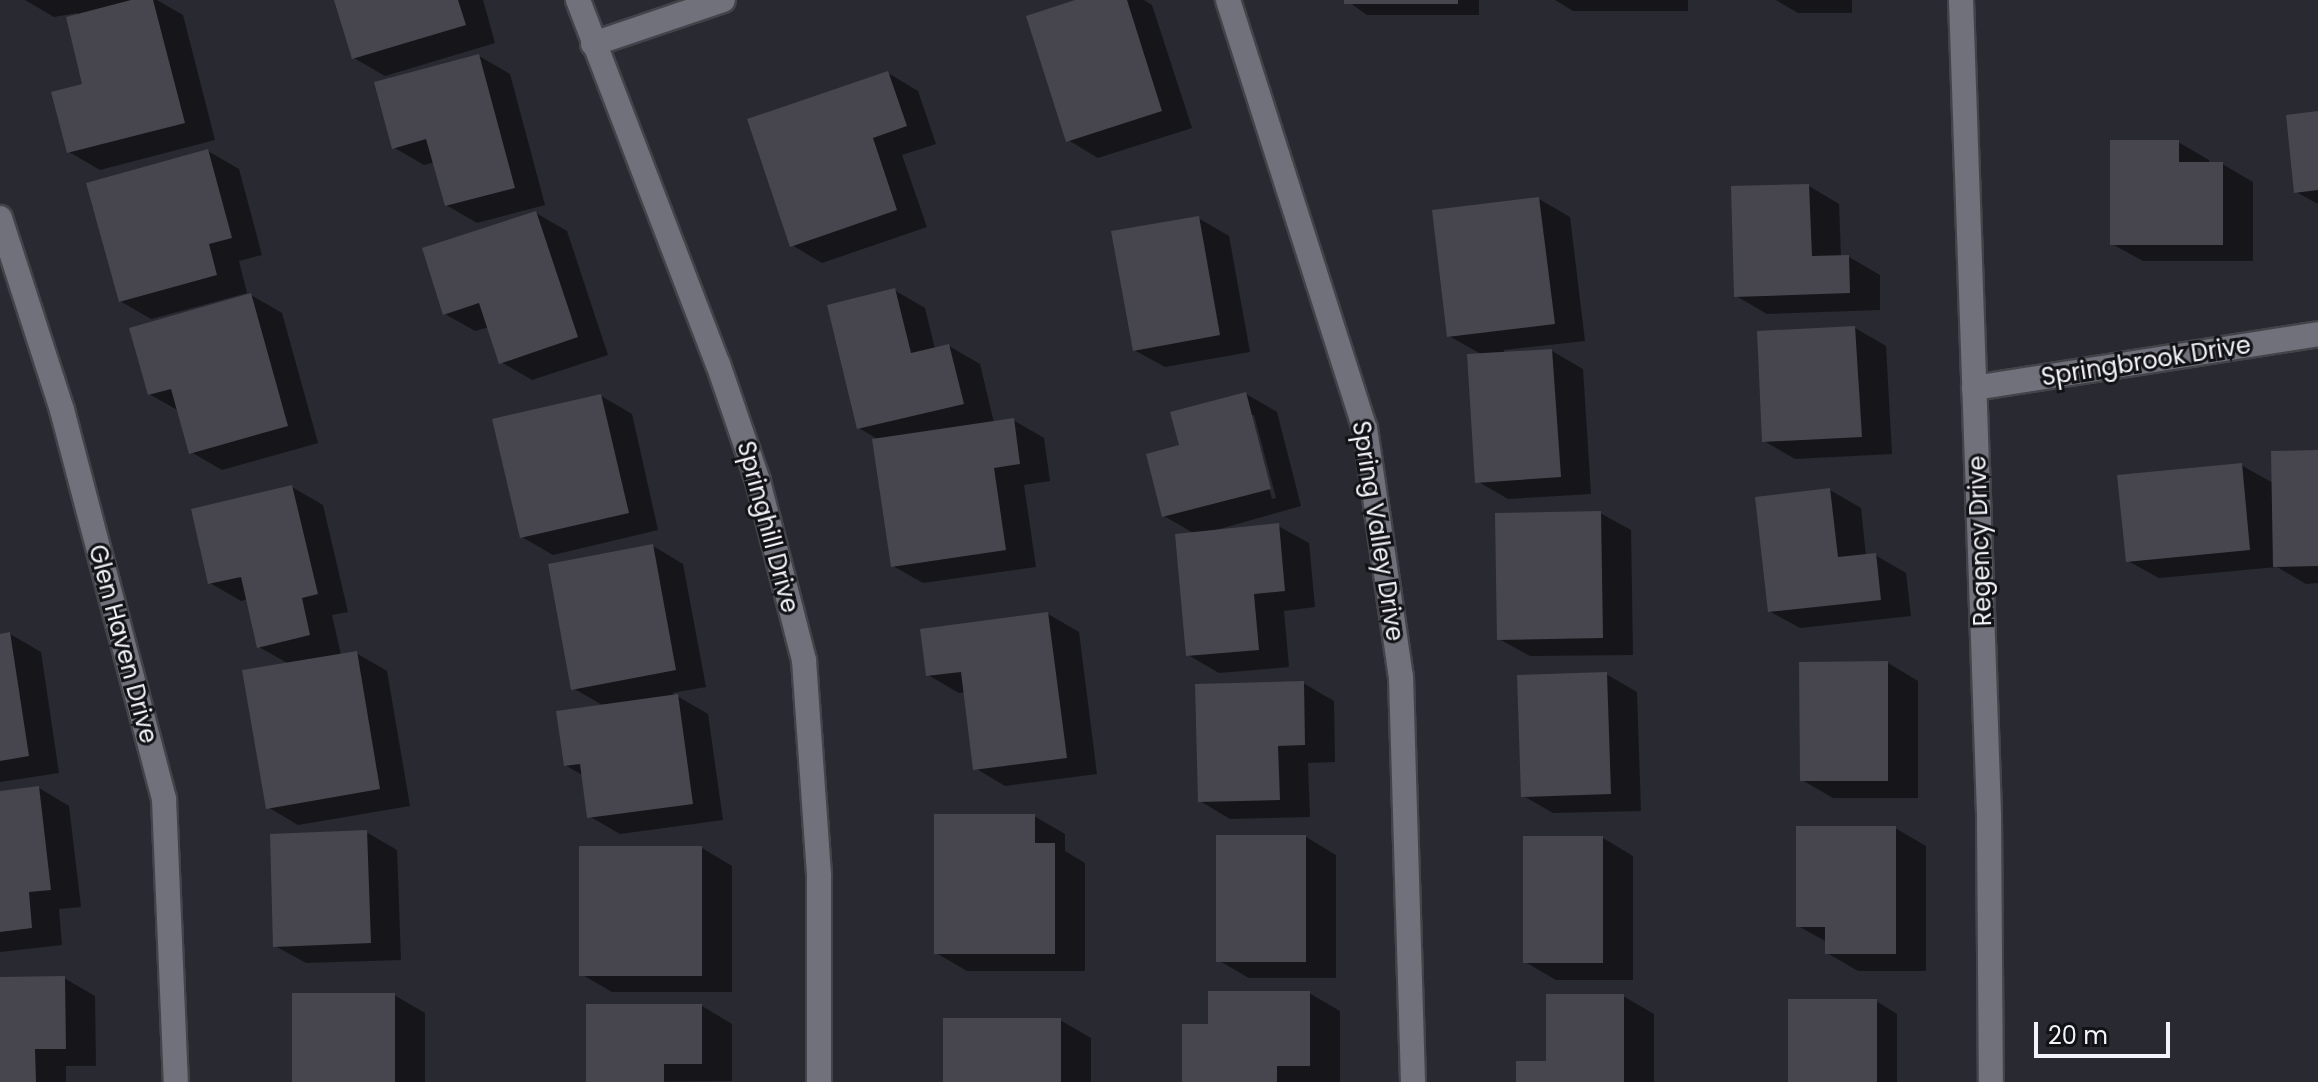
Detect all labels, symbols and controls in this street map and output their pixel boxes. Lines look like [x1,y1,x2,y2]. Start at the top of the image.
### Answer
street label: Springbrook Drive [2039,330,2253,392]
street label: Spring Valley Drive [1346,419,1410,643]
street label: Springhill Drive [731,438,805,616]
street label: Regency Drive [1963,455,1997,627]
street label: Glen Haven Drive [83,542,163,746]
scale bar [2038,1006,2174,1056]
text: 20 m [2048,1019,2108,1052]

